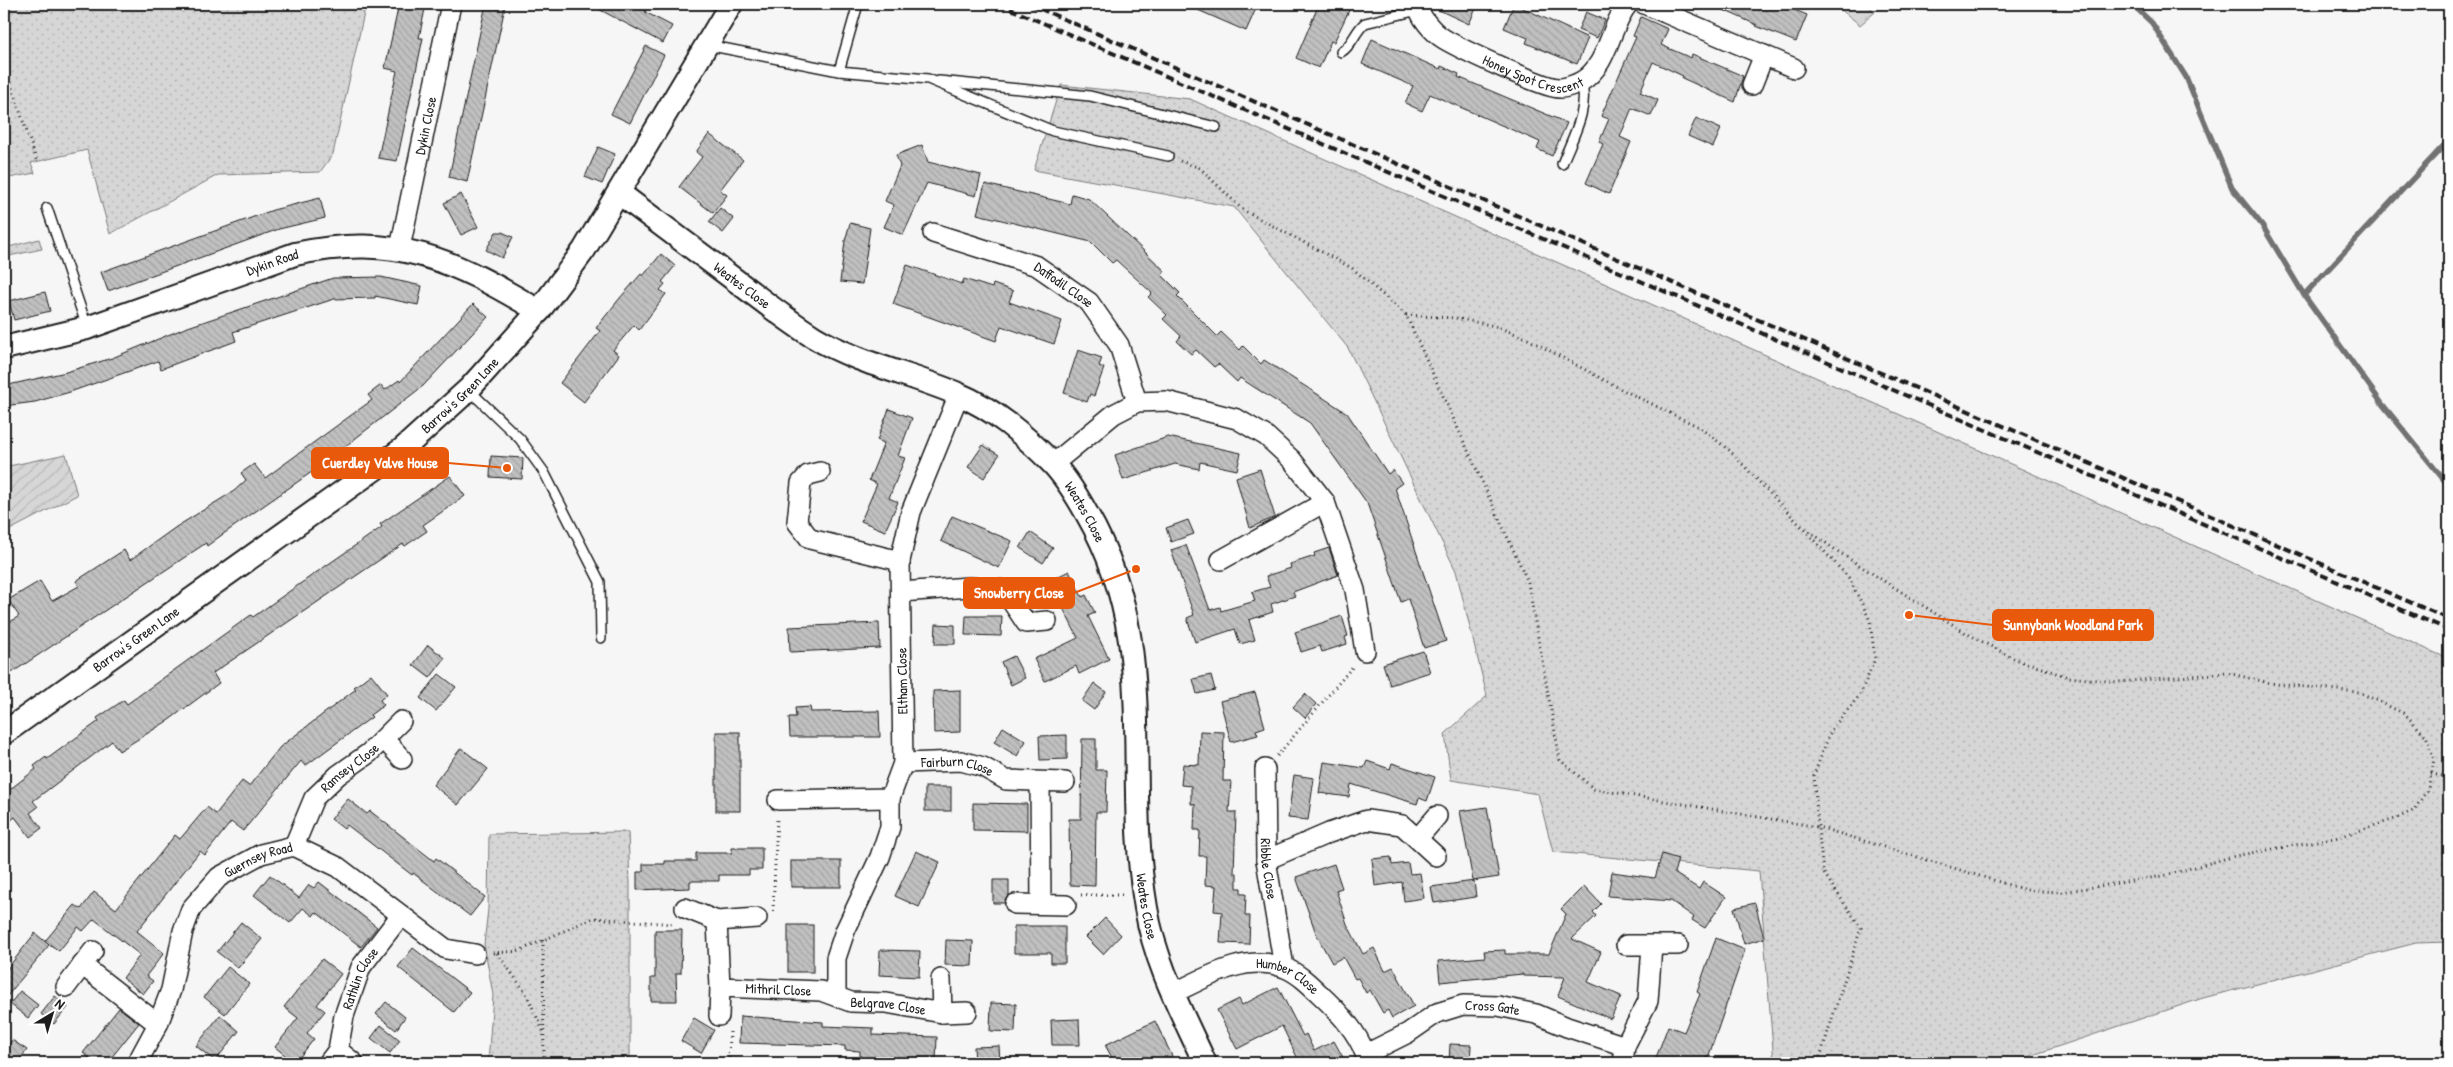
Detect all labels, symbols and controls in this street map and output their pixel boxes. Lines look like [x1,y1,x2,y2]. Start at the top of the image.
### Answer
street label: Honey Spot Crescent [1480,50,1587,97]
street label: Dykin Close [410,94,441,156]
street label: Dykin Road [243,244,300,280]
street label: Weates Close [710,257,775,313]
street label: Daffodil Close [1031,257,1100,311]
street label: Barrow's Green Lane [416,352,503,437]
callout: Cuerdley Valve House [312,448,448,478]
text: Cuerdley Valve House [322,452,438,474]
street label: Weates Close [1061,477,1110,545]
callout: Snowberry Close [964,578,1074,608]
text: Snowberry Close [974,582,1064,604]
street label: Barrow's Green Lane [89,601,183,676]
callout: Sunnybank Woodland Park [1993,610,2153,640]
text: Sunnybank Woodland Park [2003,614,2144,636]
street label: Eltham Close [891,647,912,715]
street label: Ramsey Close [316,738,383,796]
street label: Fairburn Close [920,751,998,780]
street label: Guernsey Road [220,837,294,882]
street label: Ribble Close [1257,838,1283,901]
street label: Weates Close [1132,872,1163,942]
street label: Rathlin Close [337,943,382,1012]
street label: Humber Close [1256,953,1324,998]
street label: Mithril Close [745,978,812,1000]
north arrow [28,990,78,1040]
street label: Belgrave Close [850,992,928,1019]
text: N [52,994,70,1013]
street label: Cross Gate [1465,995,1522,1019]

